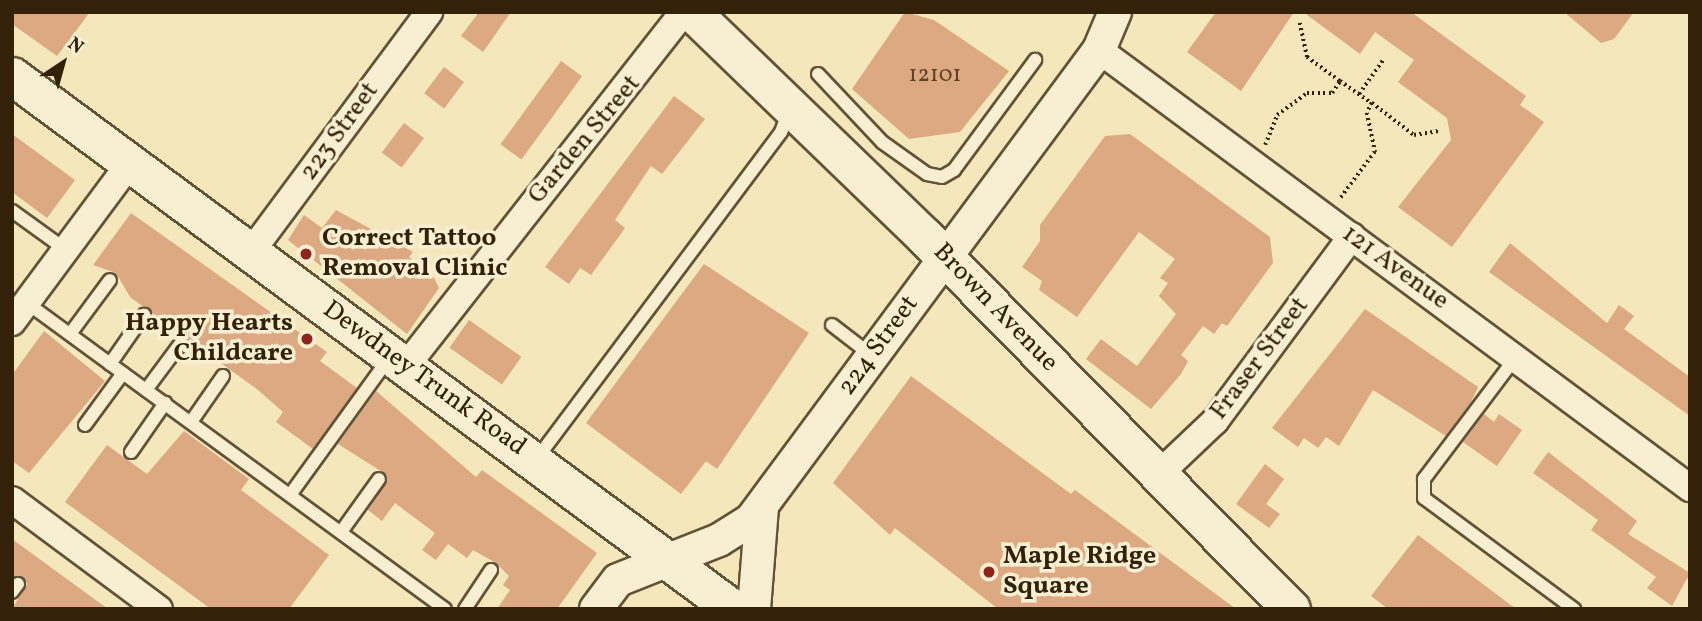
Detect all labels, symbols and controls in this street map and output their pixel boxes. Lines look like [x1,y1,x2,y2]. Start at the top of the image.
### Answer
north arrow [28,28,98,98]
text: N [62,31,89,61]
house number: 12101 [909,61,961,89]
street label: Garden Street [522,69,648,211]
street label: 223 Street [294,77,386,187]
street label: 121 Avenue [1336,219,1454,317]
place label: Correct Tattoo Removal Clinic [322,223,507,284]
street label: Brown Avenue [926,237,1064,379]
marker: Correct Tattoo Removal Clinic [296,244,316,264]
street label: 224 Street [832,290,926,402]
street label: Fraser Street [1204,292,1316,426]
street label: Dewdney Trunk Road [315,294,533,464]
place label: Happy Hearts Childcare [125,308,293,370]
marker: Happy Hearts Childcare [299,331,315,347]
place label: Maple Ridge Square [1003,541,1156,602]
marker: Maple Ridge Square [981,564,997,580]

